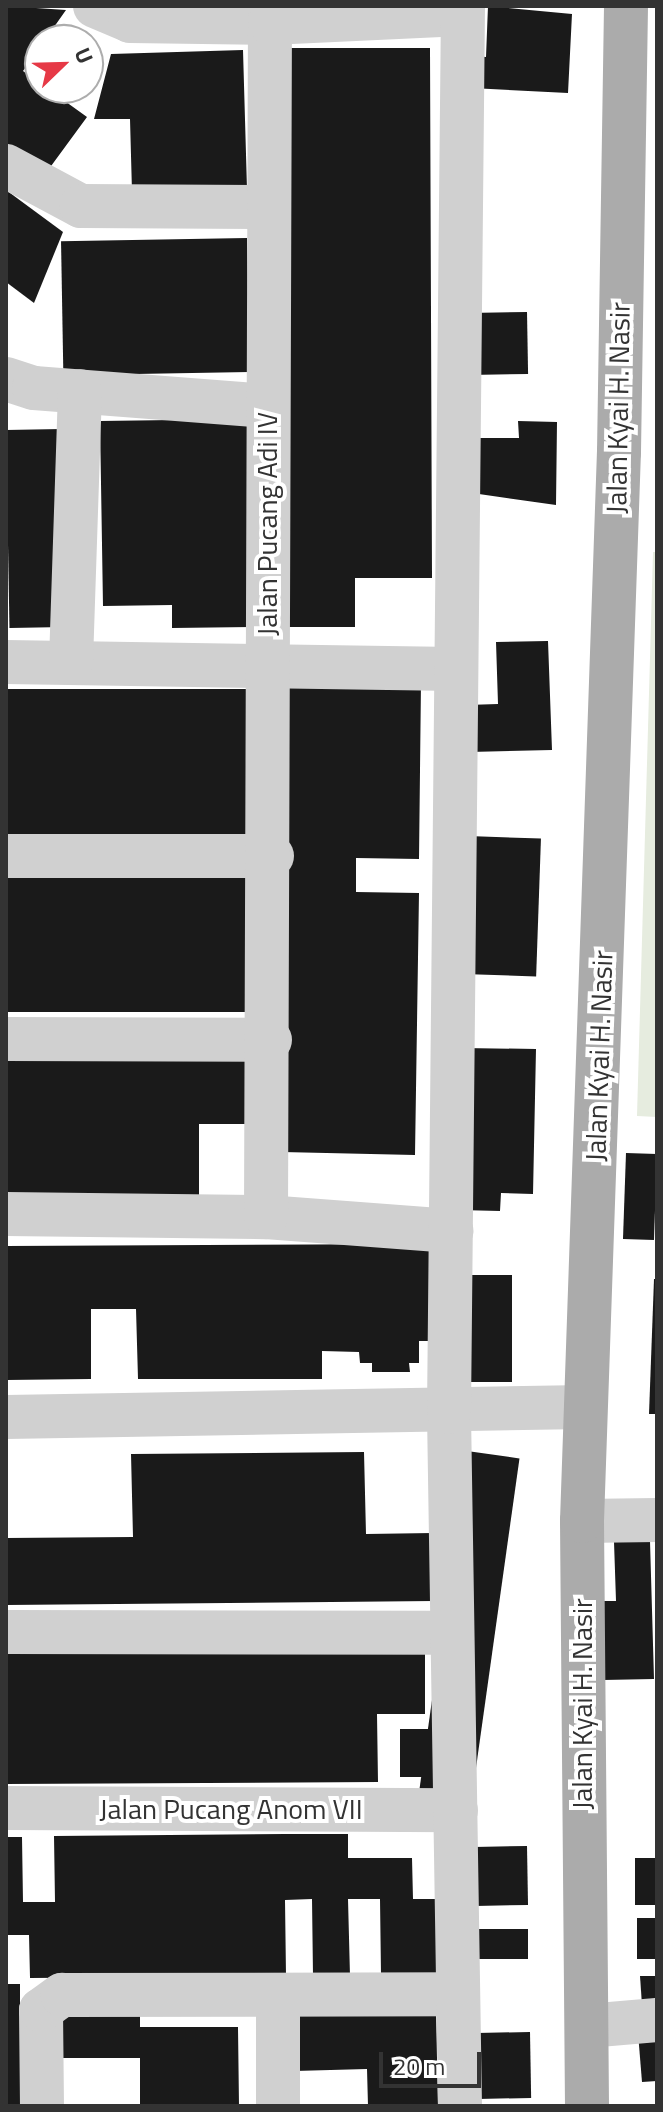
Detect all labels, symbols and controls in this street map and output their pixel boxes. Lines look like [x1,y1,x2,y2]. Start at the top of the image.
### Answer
north arrow [24,24,104,104]
text: U [66,42,103,69]
street label: Jalan Kyai H. Nasir [599,302,637,514]
street label: Jalan Pucang Adi IV [250,412,284,636]
street label: Jalan Kyai H. Nasir [579,950,619,1162]
street label: Jalan Kyai H. Nasir [565,1598,599,1810]
street label: Jalan Pucang Anom VII [99,1792,363,1826]
scale bar [383,2036,485,2086]
text: 20 m [393,2048,445,2084]

